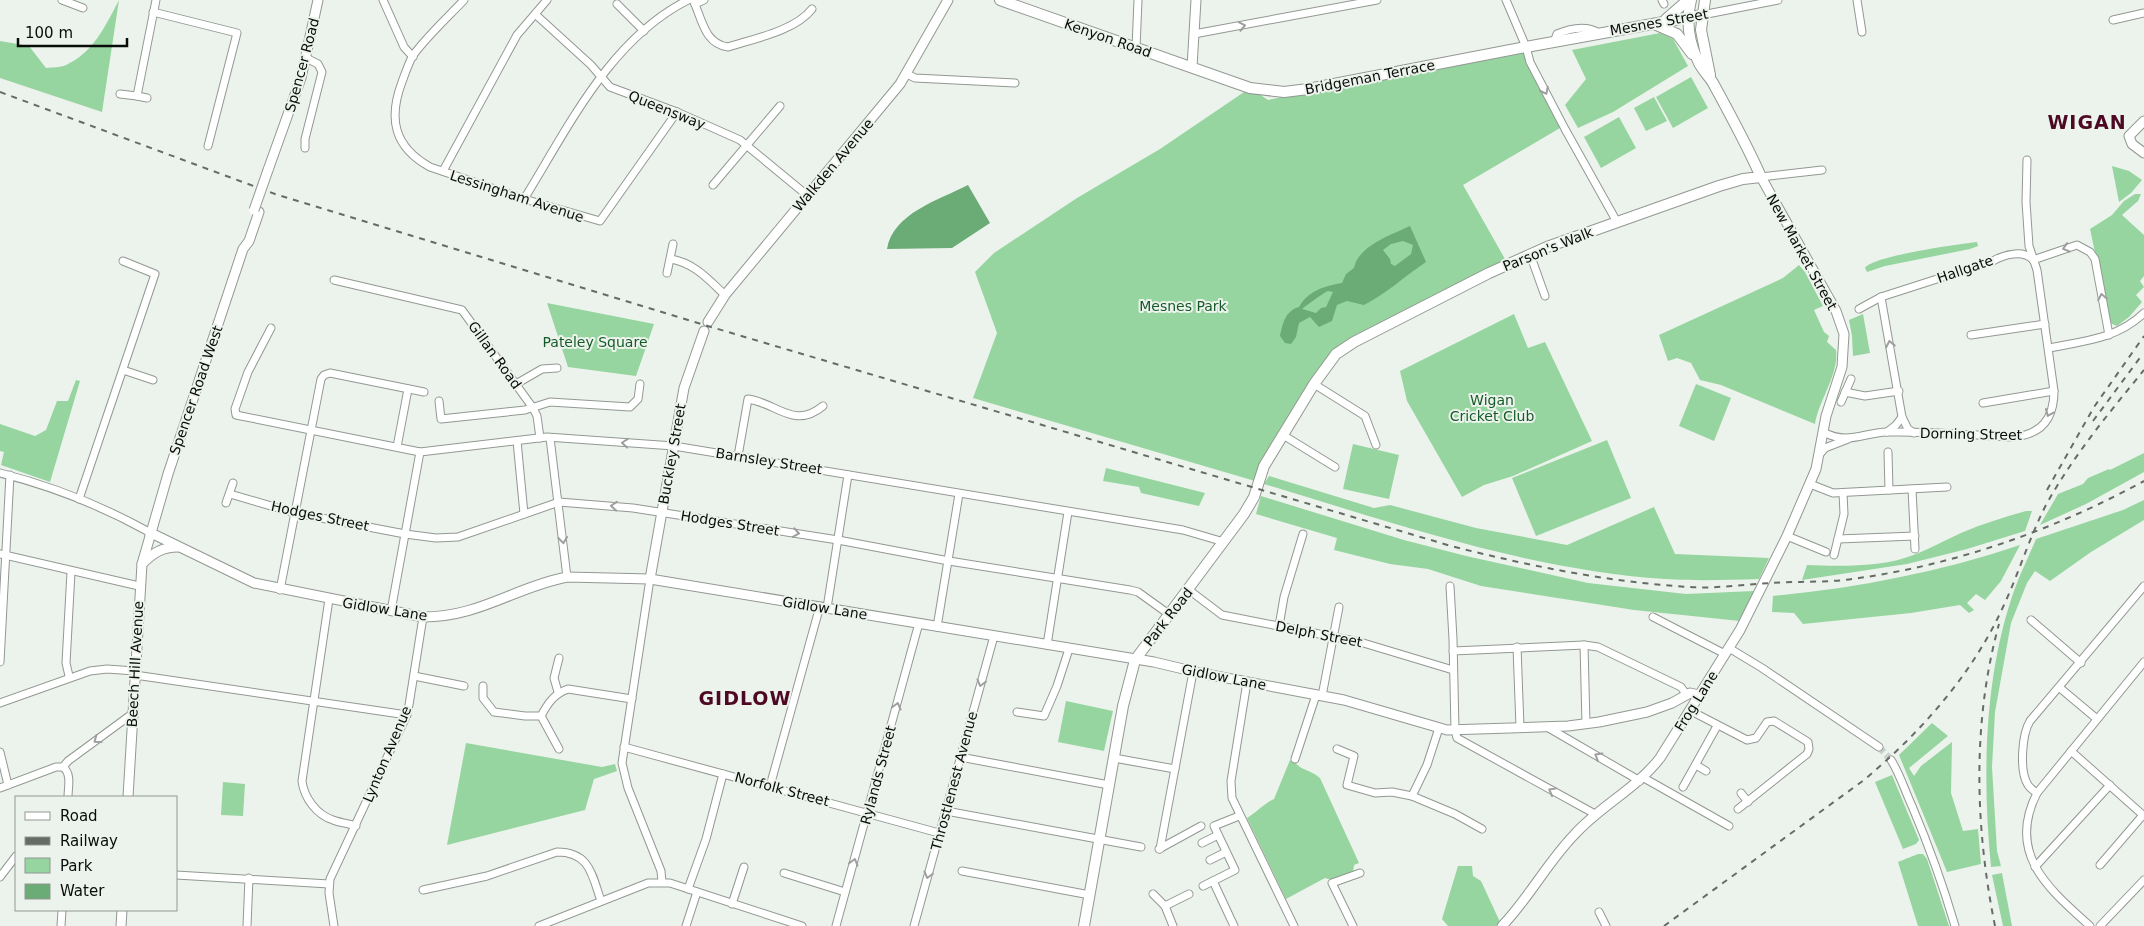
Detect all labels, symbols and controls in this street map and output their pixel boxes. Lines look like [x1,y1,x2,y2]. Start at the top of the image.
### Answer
street label: Mesnes Street [1608,5,1710,39]
scale bar [18,15,126,47]
street label: Spencer Road [282,16,322,114]
street label: Kenyon Road [1062,16,1154,60]
one-way arrow [1237,21,1246,32]
text: 100 m [25,24,73,42]
street label: Bridgeman Terrace [1304,57,1436,97]
one-way arrow [1539,86,1549,95]
street label: Queensway [626,87,708,133]
district label: WIGAN [2047,111,2127,133]
street label: Walkden Avenue [789,115,877,215]
street label: Lessingham Avenue [448,167,586,225]
street label: New Market Street [1763,191,1841,313]
street label: Parson's Walk [1500,223,1596,274]
one-way arrow [2062,243,2071,253]
street label: Hallgate [1935,252,1995,286]
one-way arrow [2098,293,2108,302]
park label: Mesnes Park [1139,298,1228,314]
street label: Gillan Road [465,318,525,392]
street label: Spencer Road West [166,323,226,457]
park label: Pateley Square [542,334,648,350]
one-way arrow [1885,340,1896,349]
park label: Wigan Cricket Club [1450,392,1534,424]
street label: Buckley Street [655,402,689,506]
one-way arrow [2045,408,2056,417]
street label: Dorning Street [1920,425,2023,443]
one-way arrow [621,438,629,449]
street label: Barnsley Street [715,445,824,477]
street label: Hodges Street [270,498,371,534]
one-way arrow [609,501,617,512]
street label: Hodges Street [679,507,781,539]
one-way arrow [792,528,801,538]
one-way arrow [557,536,568,544]
street label: Park Road [1140,585,1196,649]
street label: Gidlow Lane [781,593,869,623]
street label: Gidlow Lane [341,594,429,624]
street label: Beech Hill Avenue [124,600,146,728]
street label: Delph Street [1274,618,1364,650]
street label: Gidlow Lane [1180,661,1268,693]
street label: Frog Lane [1671,668,1721,734]
one-way arrow [976,679,987,687]
district label: GIDLOW [699,687,791,709]
one-way arrow [891,702,901,710]
street label: Lynton Avenue [359,703,415,805]
street label: Throstlenest Avenue [927,710,980,853]
street label: Rylands Street [857,723,899,826]
one-way arrow [93,734,103,743]
one-way arrow [1594,753,1603,763]
street label: Norfolk Street [733,769,832,809]
one-way arrow [1549,787,1558,797]
legend [15,796,178,911]
text: Road [60,807,98,825]
text: Railway [60,832,118,850]
text: Park [60,857,93,875]
one-way arrow [848,859,858,867]
one-way arrow [923,870,934,879]
text: Water [60,882,105,900]

